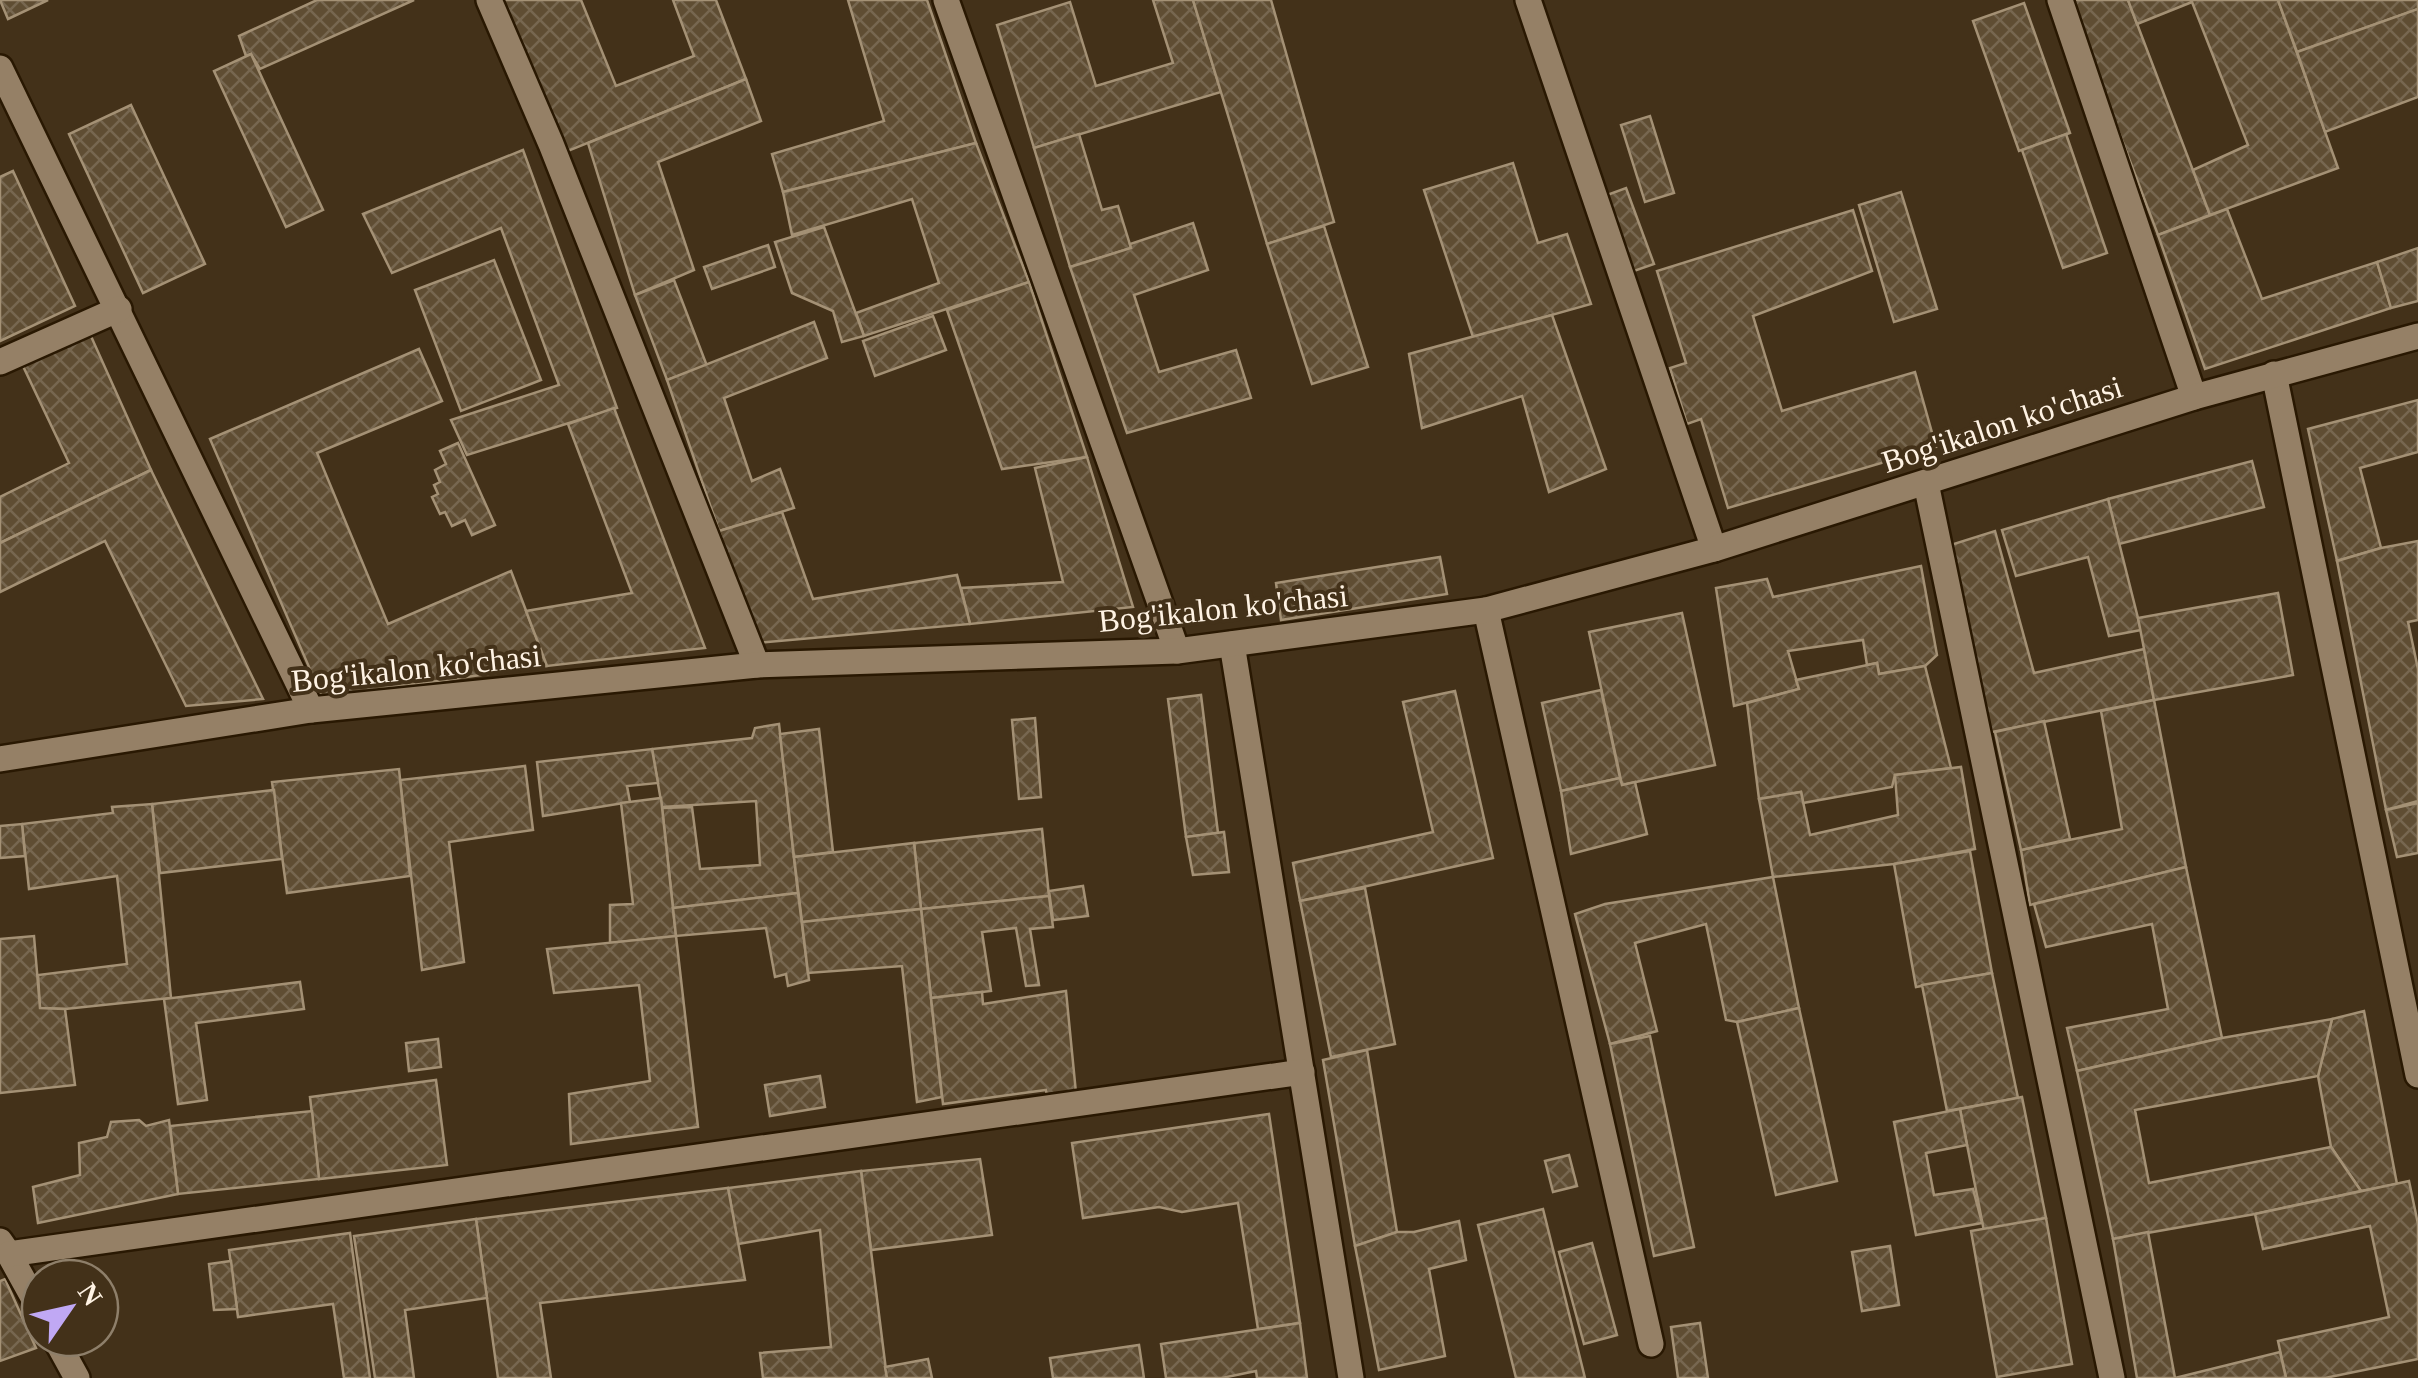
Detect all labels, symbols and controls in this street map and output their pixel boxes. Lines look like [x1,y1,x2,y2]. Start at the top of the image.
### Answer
street label: Bog'ikalon ko'chasi [1877,368,2127,480]
street label: Bog'ikalon ko'chasi [1097,577,1350,639]
street label: Bog'ikalon ko'chasi [290,637,543,699]
north arrow [20,1258,120,1358]
text: N [72,1277,109,1311]

